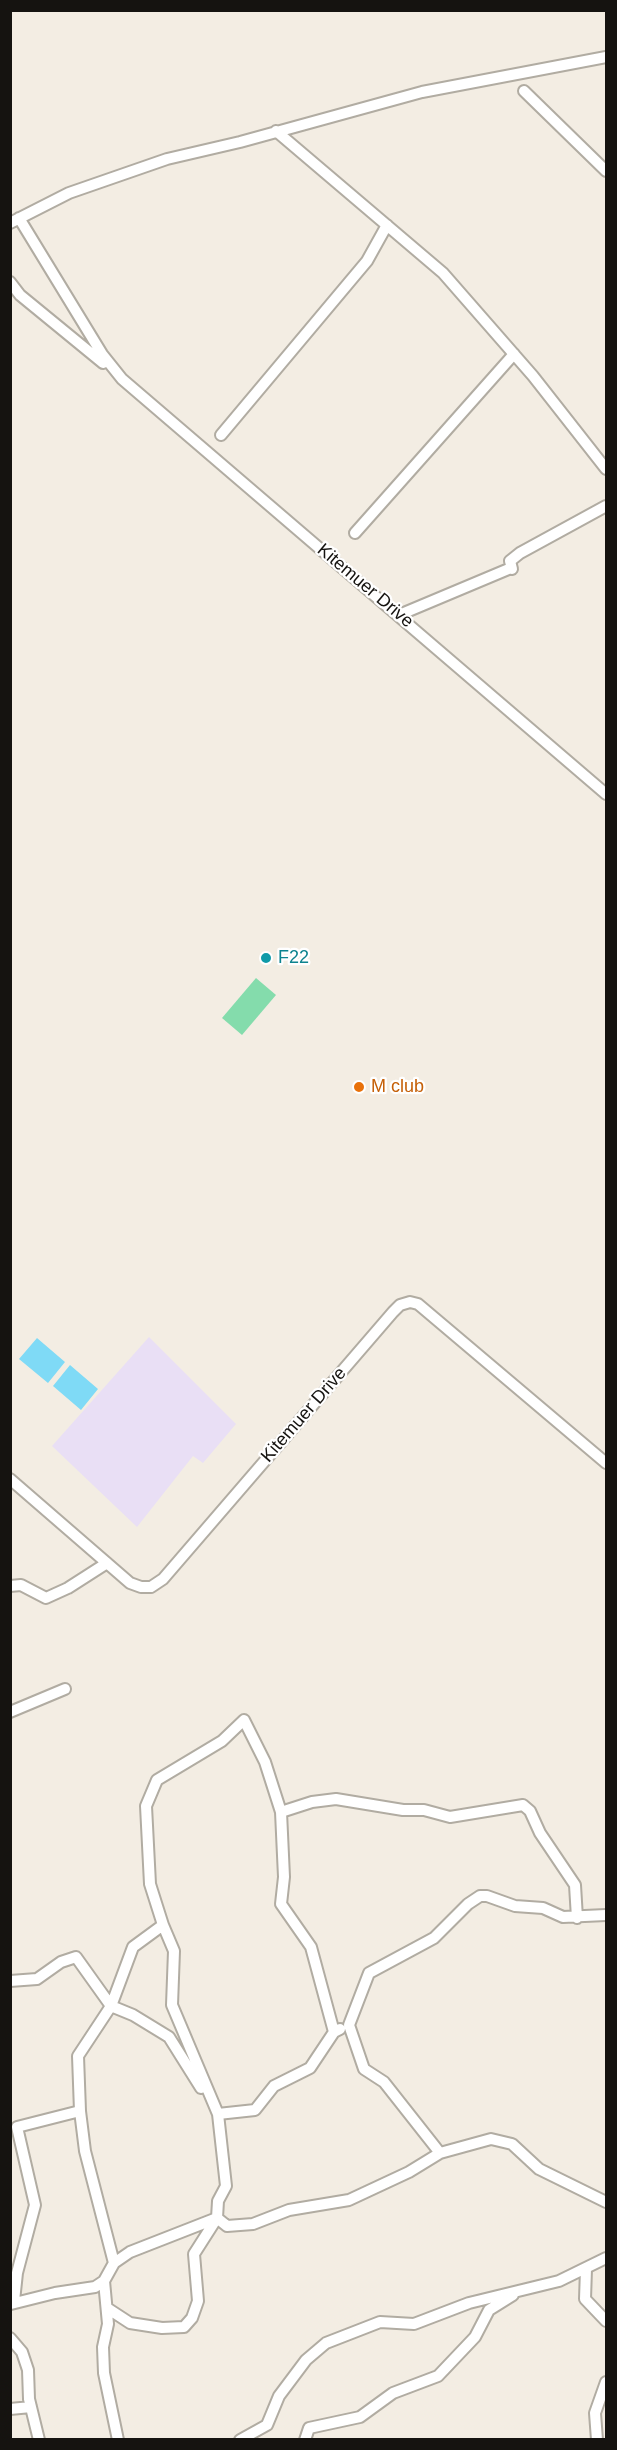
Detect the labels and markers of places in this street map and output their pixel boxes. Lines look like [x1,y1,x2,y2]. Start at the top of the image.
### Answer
place label: F22 [278,947,309,969]
marker: F22 [259,951,273,965]
place label: M club [371,1076,424,1098]
marker: M club [352,1080,366,1094]

